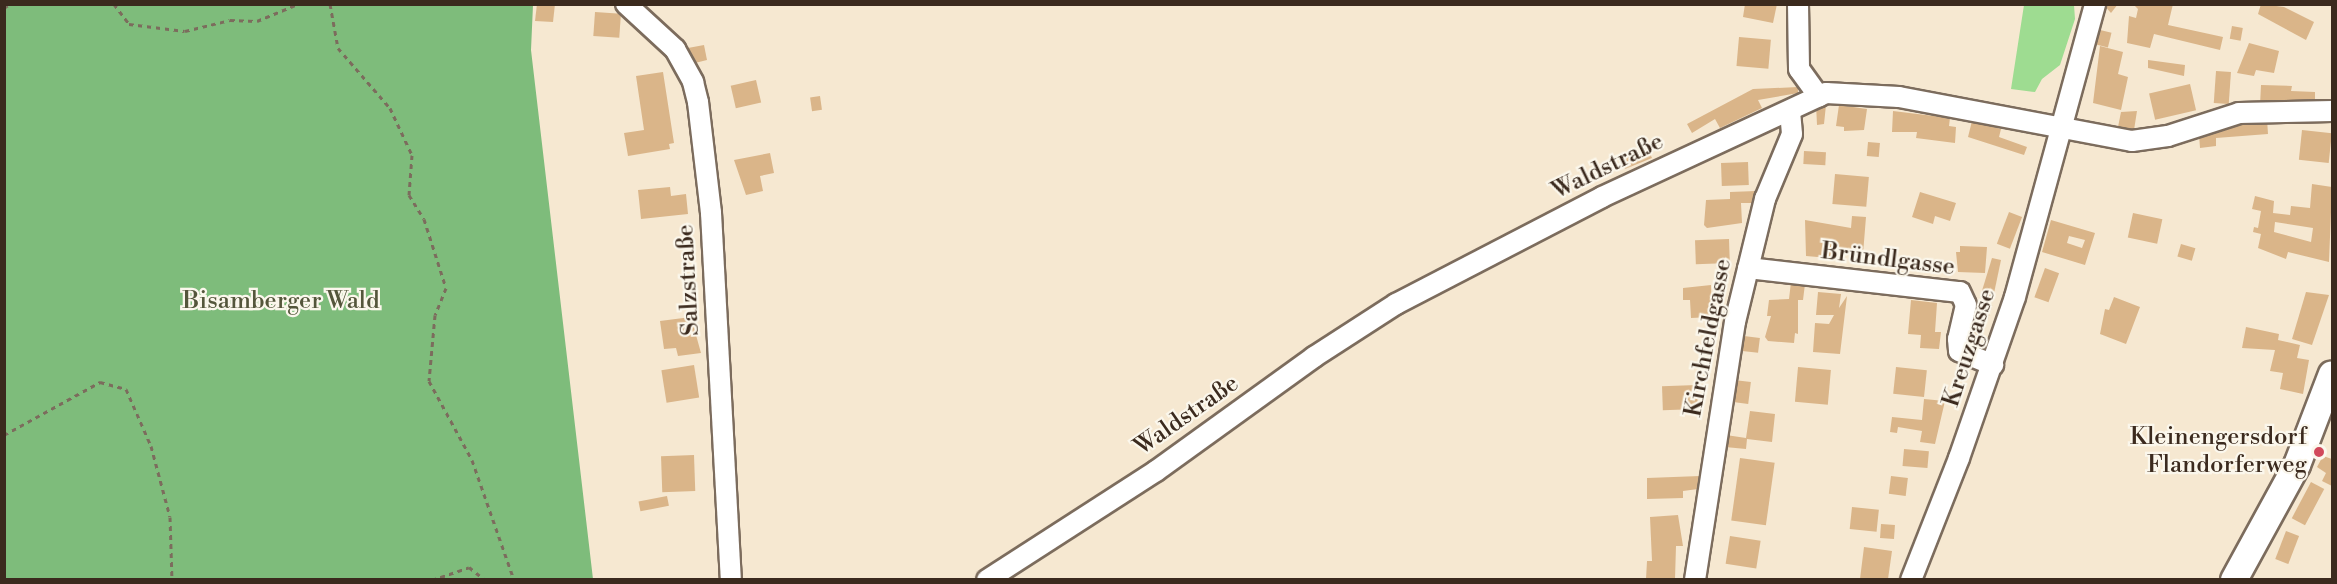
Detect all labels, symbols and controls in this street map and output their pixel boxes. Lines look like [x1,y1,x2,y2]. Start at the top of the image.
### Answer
street label: Waldstraße [1548,128,1668,206]
street label: Salzstraße [672,223,706,337]
street label: Bründlgasse [1820,238,1956,282]
street label: Kirchfeldgasse [1680,256,1738,420]
street label: Kreuzgasse [1937,285,2003,411]
park label: Bisamberger Wald [182,288,380,316]
street label: Waldstraße [1129,370,1245,462]
place label: Kleinengersdorf Flandorferweg [2130,424,2307,480]
marker: Kleinengersdorf Flandorferweg [2312,445,2326,459]

